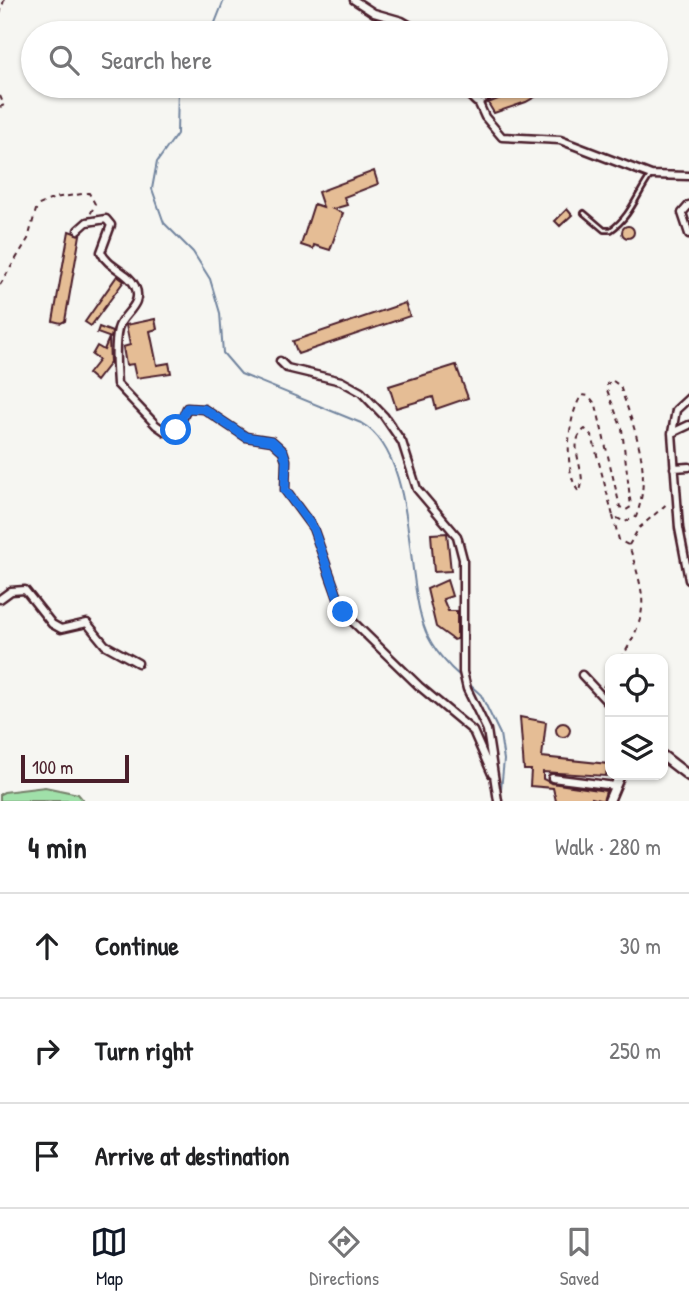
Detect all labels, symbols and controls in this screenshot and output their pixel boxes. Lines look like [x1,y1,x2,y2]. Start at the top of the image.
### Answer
search box [21,21,668,98]
icon: search [45,41,83,79]
text: Search here [101,42,212,77]
route start [160,414,191,445]
route end [327,596,358,627]
map controls [605,654,668,780]
button: locate [605,654,668,717]
button: layers [605,717,668,780]
scale bar [21,752,130,784]
text: 100 m [32,754,73,780]
text: 4 min [28,827,87,867]
text: Walk · 280 m [555,831,661,862]
icon: ahead [28,927,66,965]
text: Continue [95,928,179,963]
text: 30 m [619,930,661,961]
icon: right [28,1032,66,1070]
text: Turn right [95,1033,193,1068]
text: 250 m [609,1035,661,1066]
icon: arrive [28,1137,66,1175]
text: Arrive at destination [95,1138,290,1173]
tab: Map [90,1223,128,1291]
tab: Directions [309,1223,379,1291]
tab: Saved [560,1223,599,1291]

